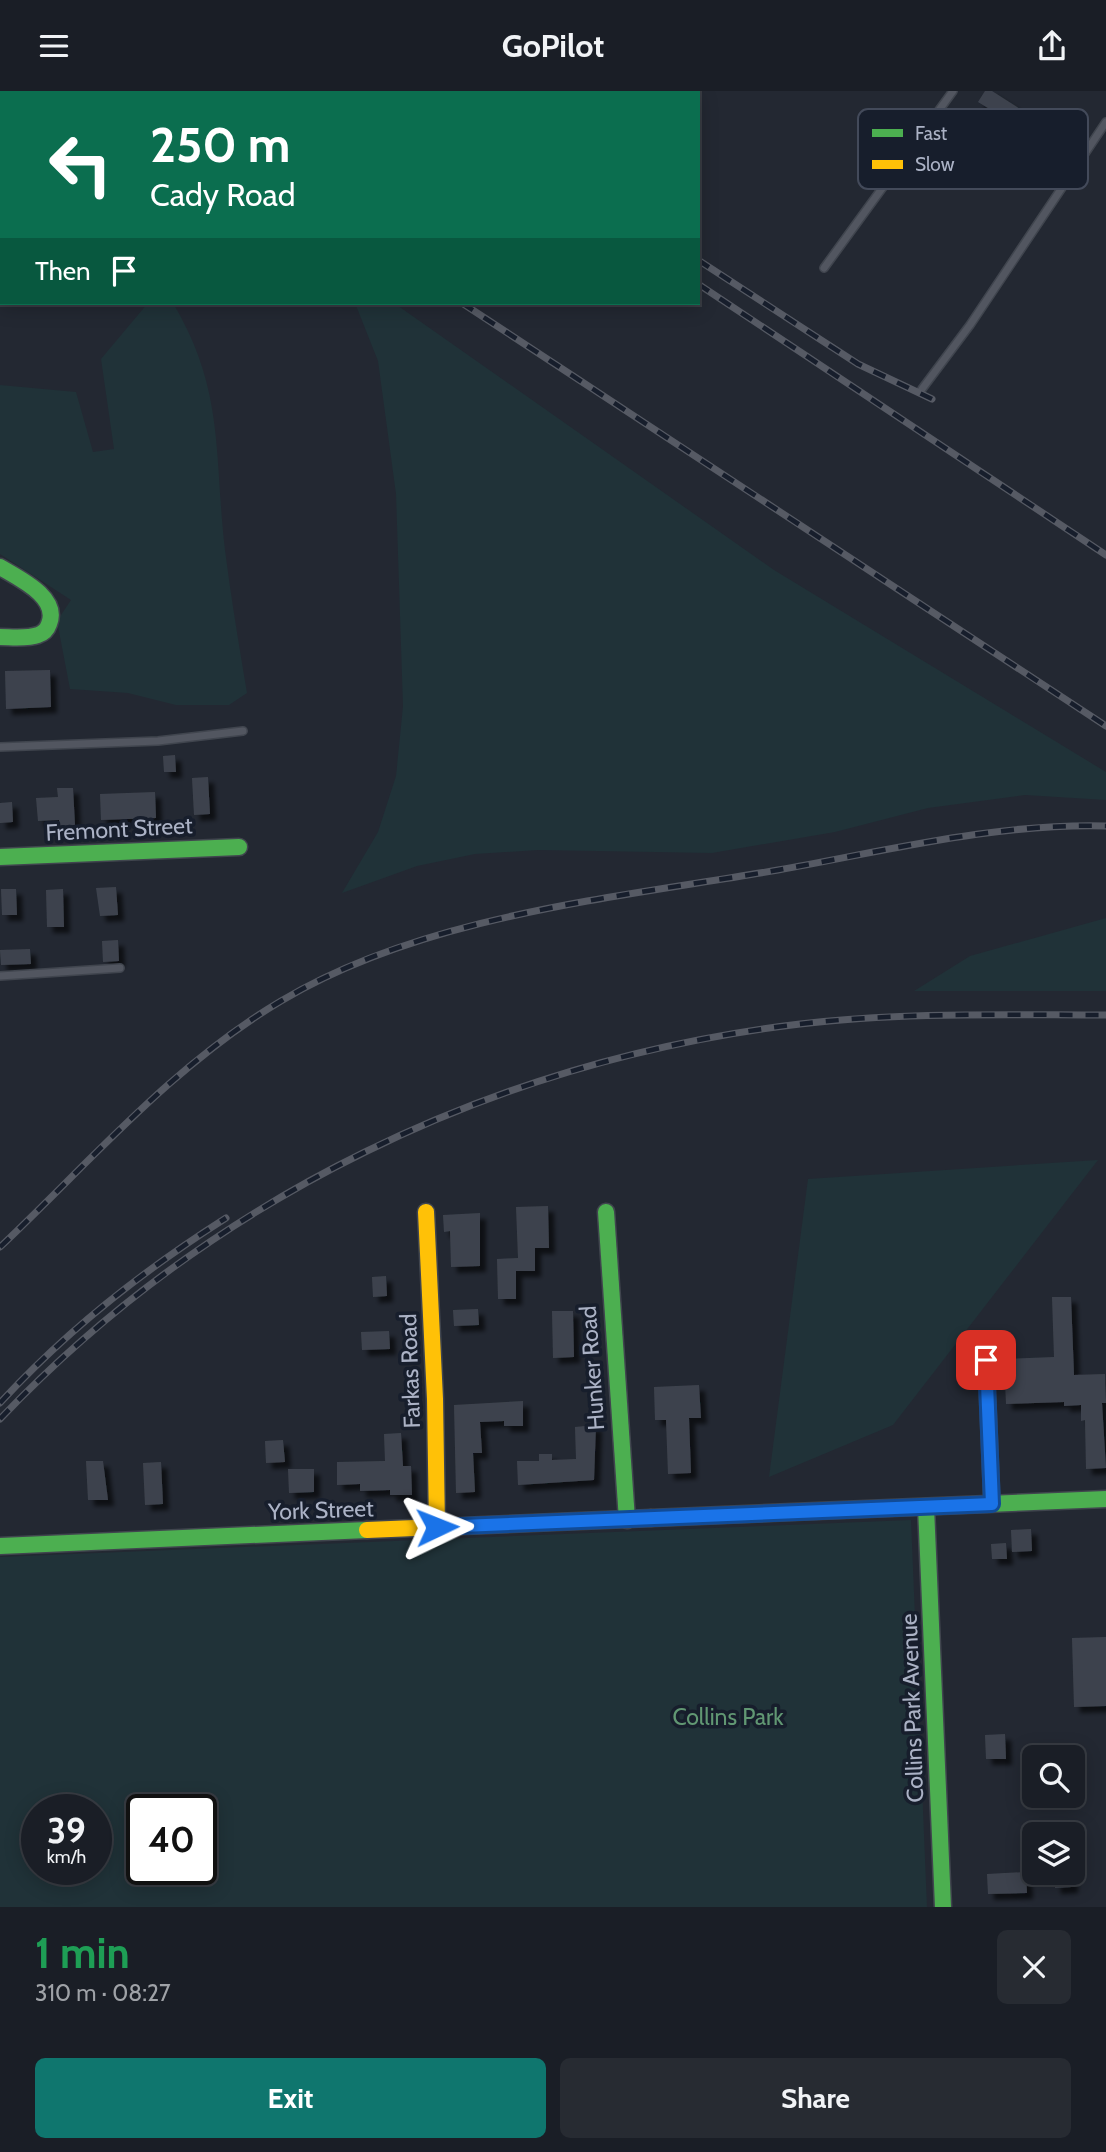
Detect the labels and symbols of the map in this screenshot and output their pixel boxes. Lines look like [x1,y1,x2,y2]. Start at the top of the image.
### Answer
legend [858,109,1088,189]
text: Fast [915,122,948,145]
text: Slow [915,153,955,176]
street label: Fremont Street [45,811,194,847]
street label: Hunker Road [574,1305,610,1431]
street label: Farkas Road [394,1313,426,1429]
pin [956,1330,1016,1390]
position arrow [400,1490,474,1564]
street label: York Street [267,1494,375,1526]
street label: Collins Park Avenue [895,1613,929,1803]
park label: Collins Park [672,1703,784,1731]
speed limit sign: 40 [126,1794,217,1885]

